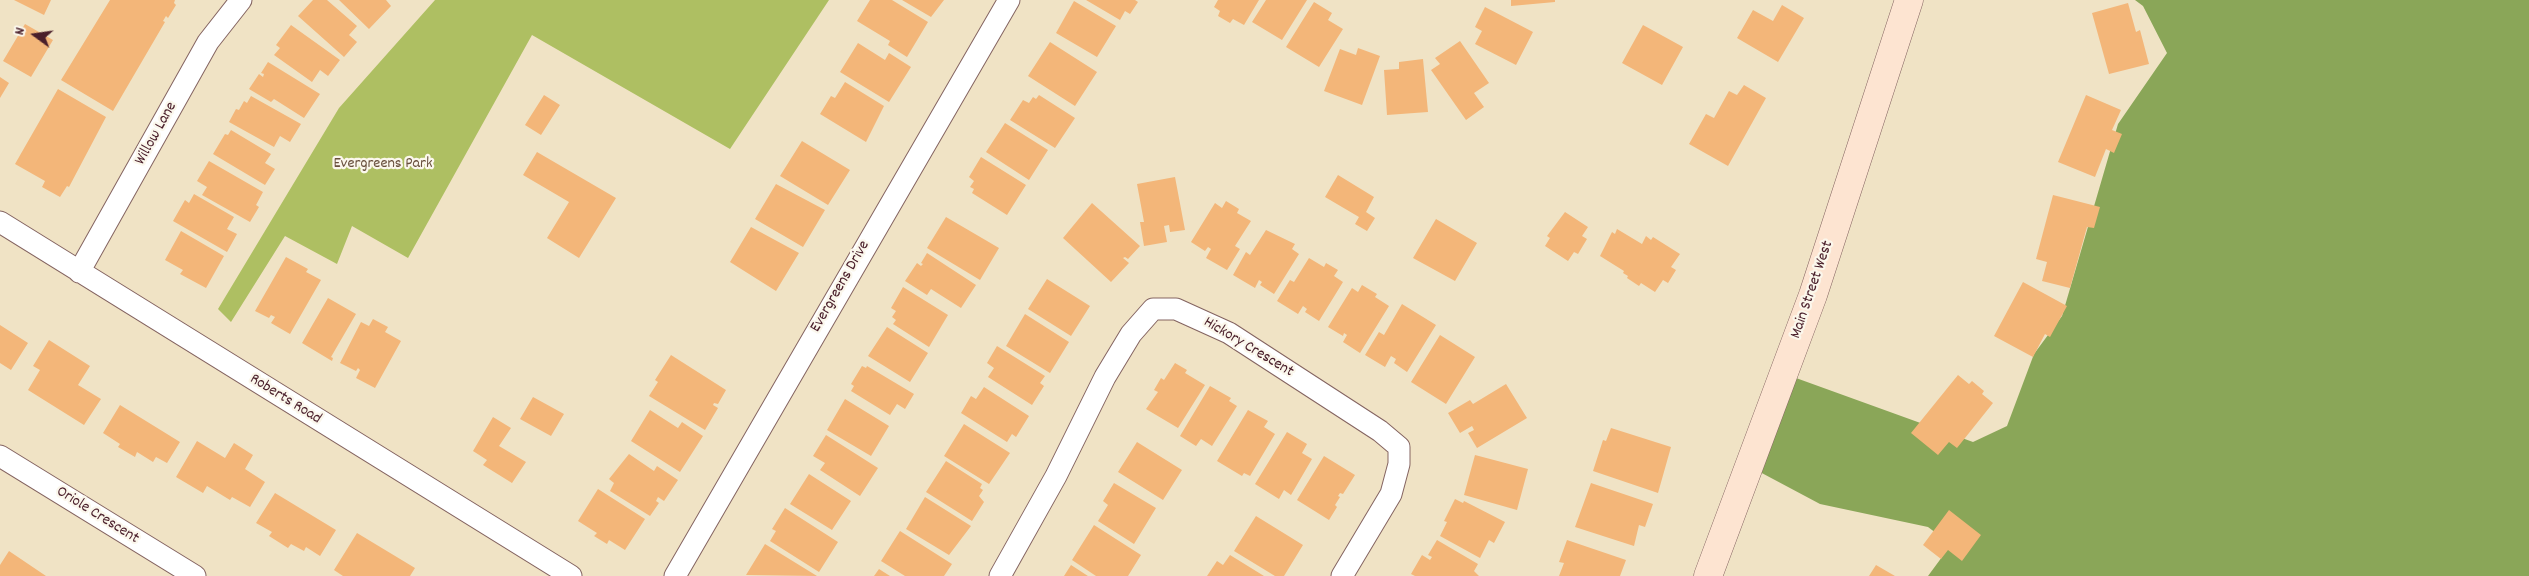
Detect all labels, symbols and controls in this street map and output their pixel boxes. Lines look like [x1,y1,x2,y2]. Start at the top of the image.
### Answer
north arrow [10,10,60,60]
text: N [10,26,31,37]
street label: Willow Lane [132,99,182,169]
park label: Evergreens Park [334,155,432,175]
street label: Evergreens Drive [807,238,875,336]
street label: Main Street West [1787,239,1839,341]
street label: Hickory Crescent [1199,314,1297,382]
street label: Roberts Road [246,370,324,430]
street label: Oriole Crescent [52,483,142,549]

